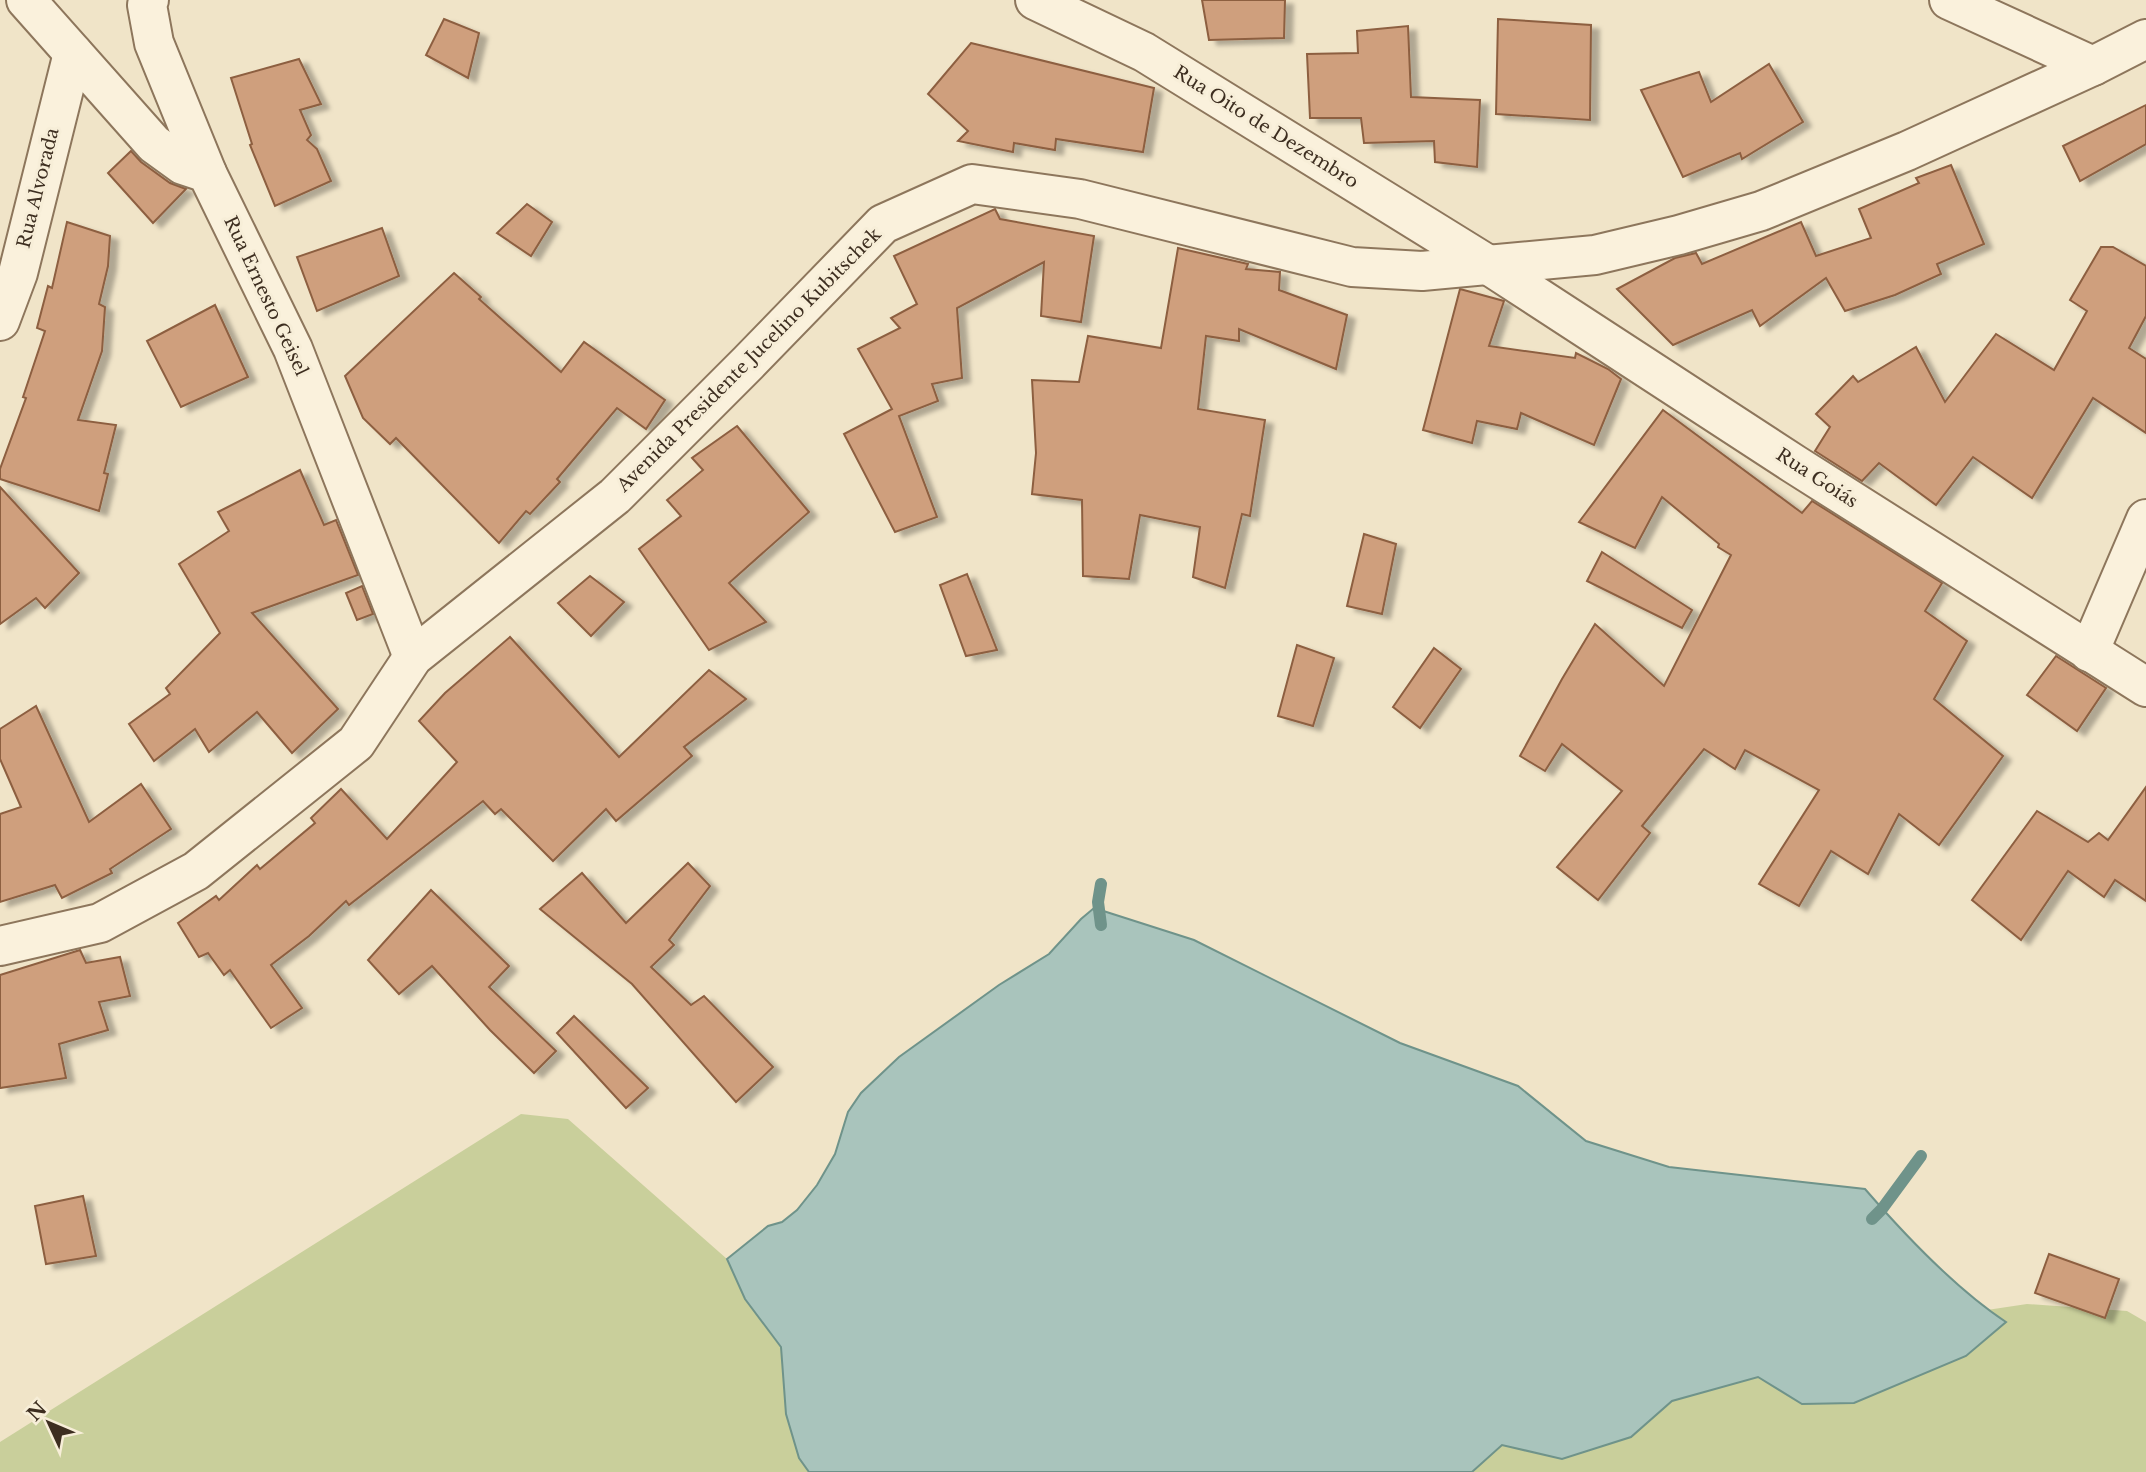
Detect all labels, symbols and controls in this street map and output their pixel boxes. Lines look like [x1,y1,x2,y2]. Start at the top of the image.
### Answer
street label: Rua Oito de Dezembro [1170,61,1362,193]
street label: Rua Alvorada [12,126,64,250]
street label: Rua Ernesto Geisel [219,213,313,380]
street label: Avenida Presidente Jucelino Kubitschek [612,223,886,497]
street label: Rua Goiás [1772,443,1862,513]
north arrow [14,1388,84,1458]
text: N [23,1397,52,1426]

